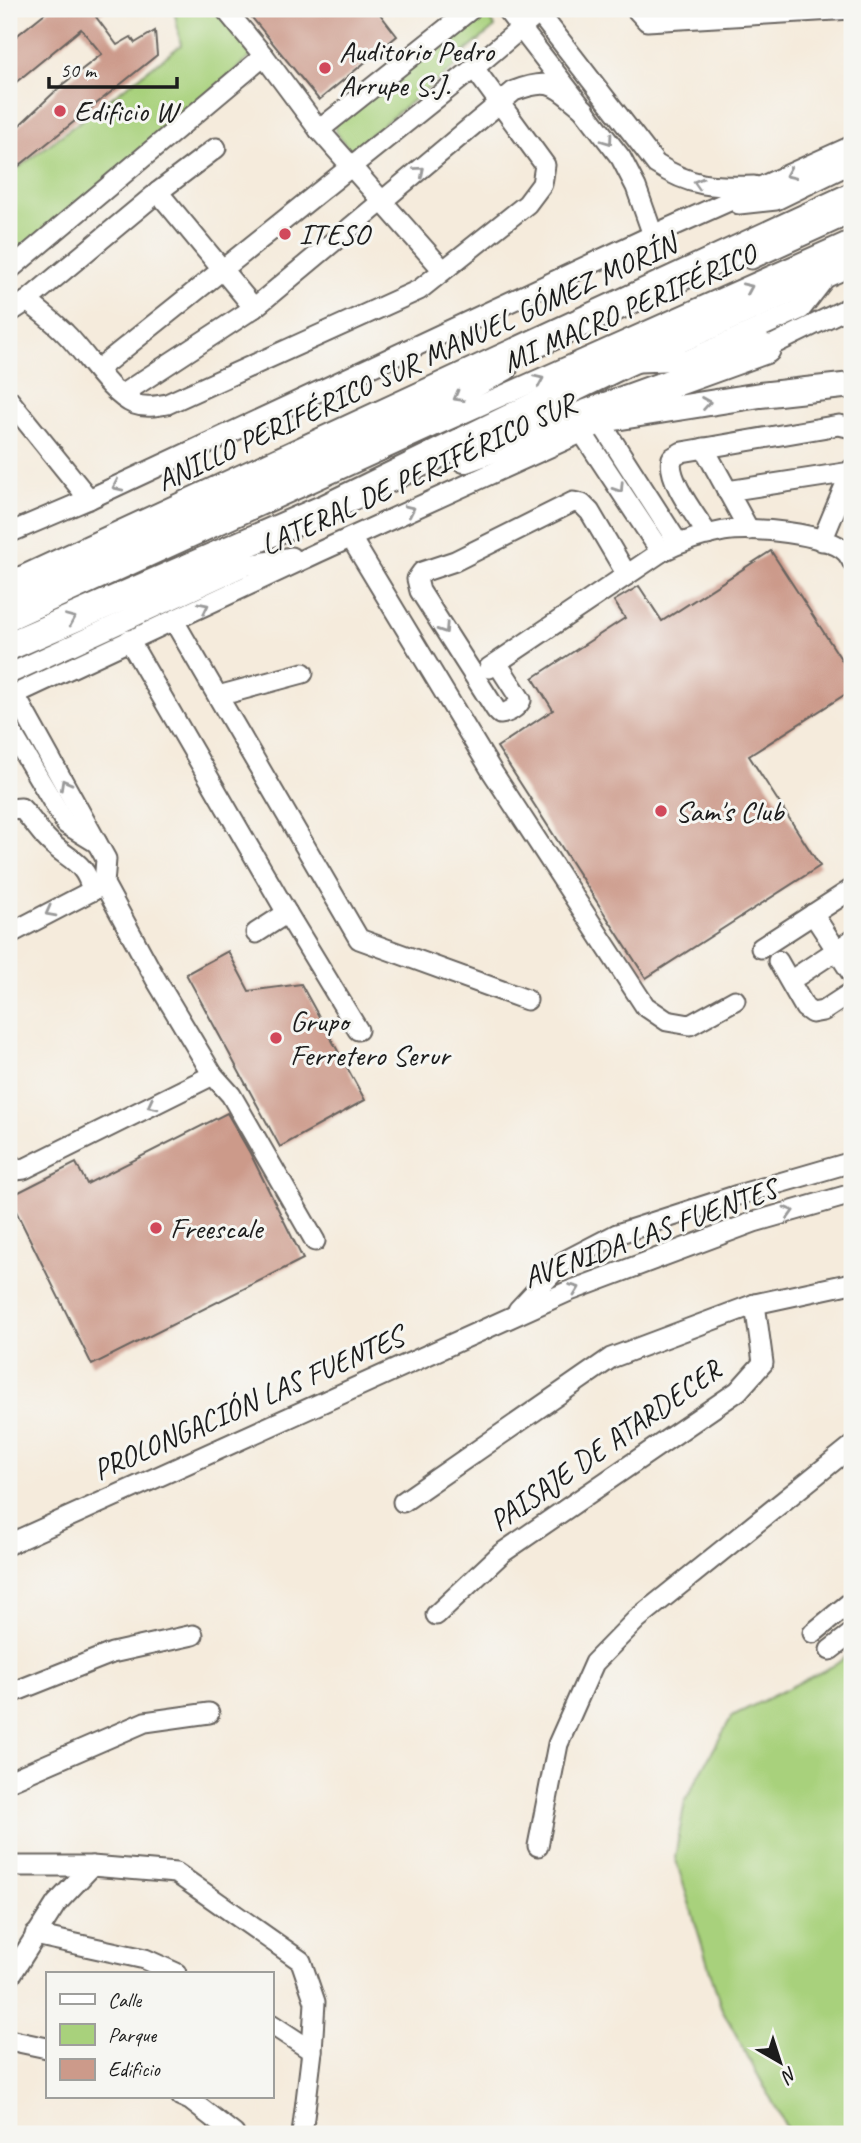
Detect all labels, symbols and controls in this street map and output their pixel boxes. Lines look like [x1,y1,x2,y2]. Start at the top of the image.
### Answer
place label: Auditorio Pedro Arrupe S.J. [339,32,495,104]
scale bar [49,46,177,90]
text: 50 m [60,57,98,83]
marker: Auditorio Pedro Arrupe S.J. [317,60,333,76]
place label: Edificio W [74,92,182,130]
marker: Edificio W [52,103,68,119]
one-way arrow [600,132,612,145]
one-way arrow [785,166,797,180]
one-way arrow [412,167,425,179]
one-way arrow [692,177,704,192]
place label: ITESO [299,215,372,253]
street label: ANILLO PERIFÉRICO SUR MANUEL GÓMEZ MORÍN [150,222,686,499]
marker: ITESO [277,226,293,242]
street label: MI MACRO PERIFÉRICO [496,234,765,381]
one-way arrow [740,282,753,296]
one-way arrow [532,374,545,388]
street label: LATERAL DE PERIFÉRICO SUR [255,383,585,564]
one-way arrow [452,389,465,402]
one-way arrow [700,396,712,411]
one-way arrow [112,477,124,491]
one-way arrow [611,480,623,493]
one-way arrow [403,504,415,518]
one-way arrow [197,601,209,615]
one-way arrow [64,613,77,627]
one-way arrow [436,621,449,634]
one-way arrow [60,779,73,791]
place label: Sam's Club [675,792,786,830]
marker: Sam's Club [653,803,669,819]
one-way arrow [45,904,57,918]
place label: Grupo Ferretero Serur [290,1002,452,1074]
marker: Grupo Ferretero Serur [268,1030,284,1046]
one-way arrow [147,1097,159,1111]
street label: AVENIDA LAS FUENTES [518,1168,786,1297]
one-way arrow [782,1206,794,1220]
place label: Freescale [170,1209,264,1247]
marker: Freescale [148,1220,164,1236]
one-way arrow [568,1283,580,1297]
street label: PROLONGACIÓN LAS FUENTES [87,1315,414,1489]
street label: PAISAJE DE ATARDECER [482,1349,730,1539]
legend [46,1972,273,2098]
text: Calle [108,1987,142,2013]
text: Parque [108,2022,157,2048]
north arrow [746,2028,816,2098]
text: Edificio [108,2056,161,2082]
text: N [775,2061,802,2089]

